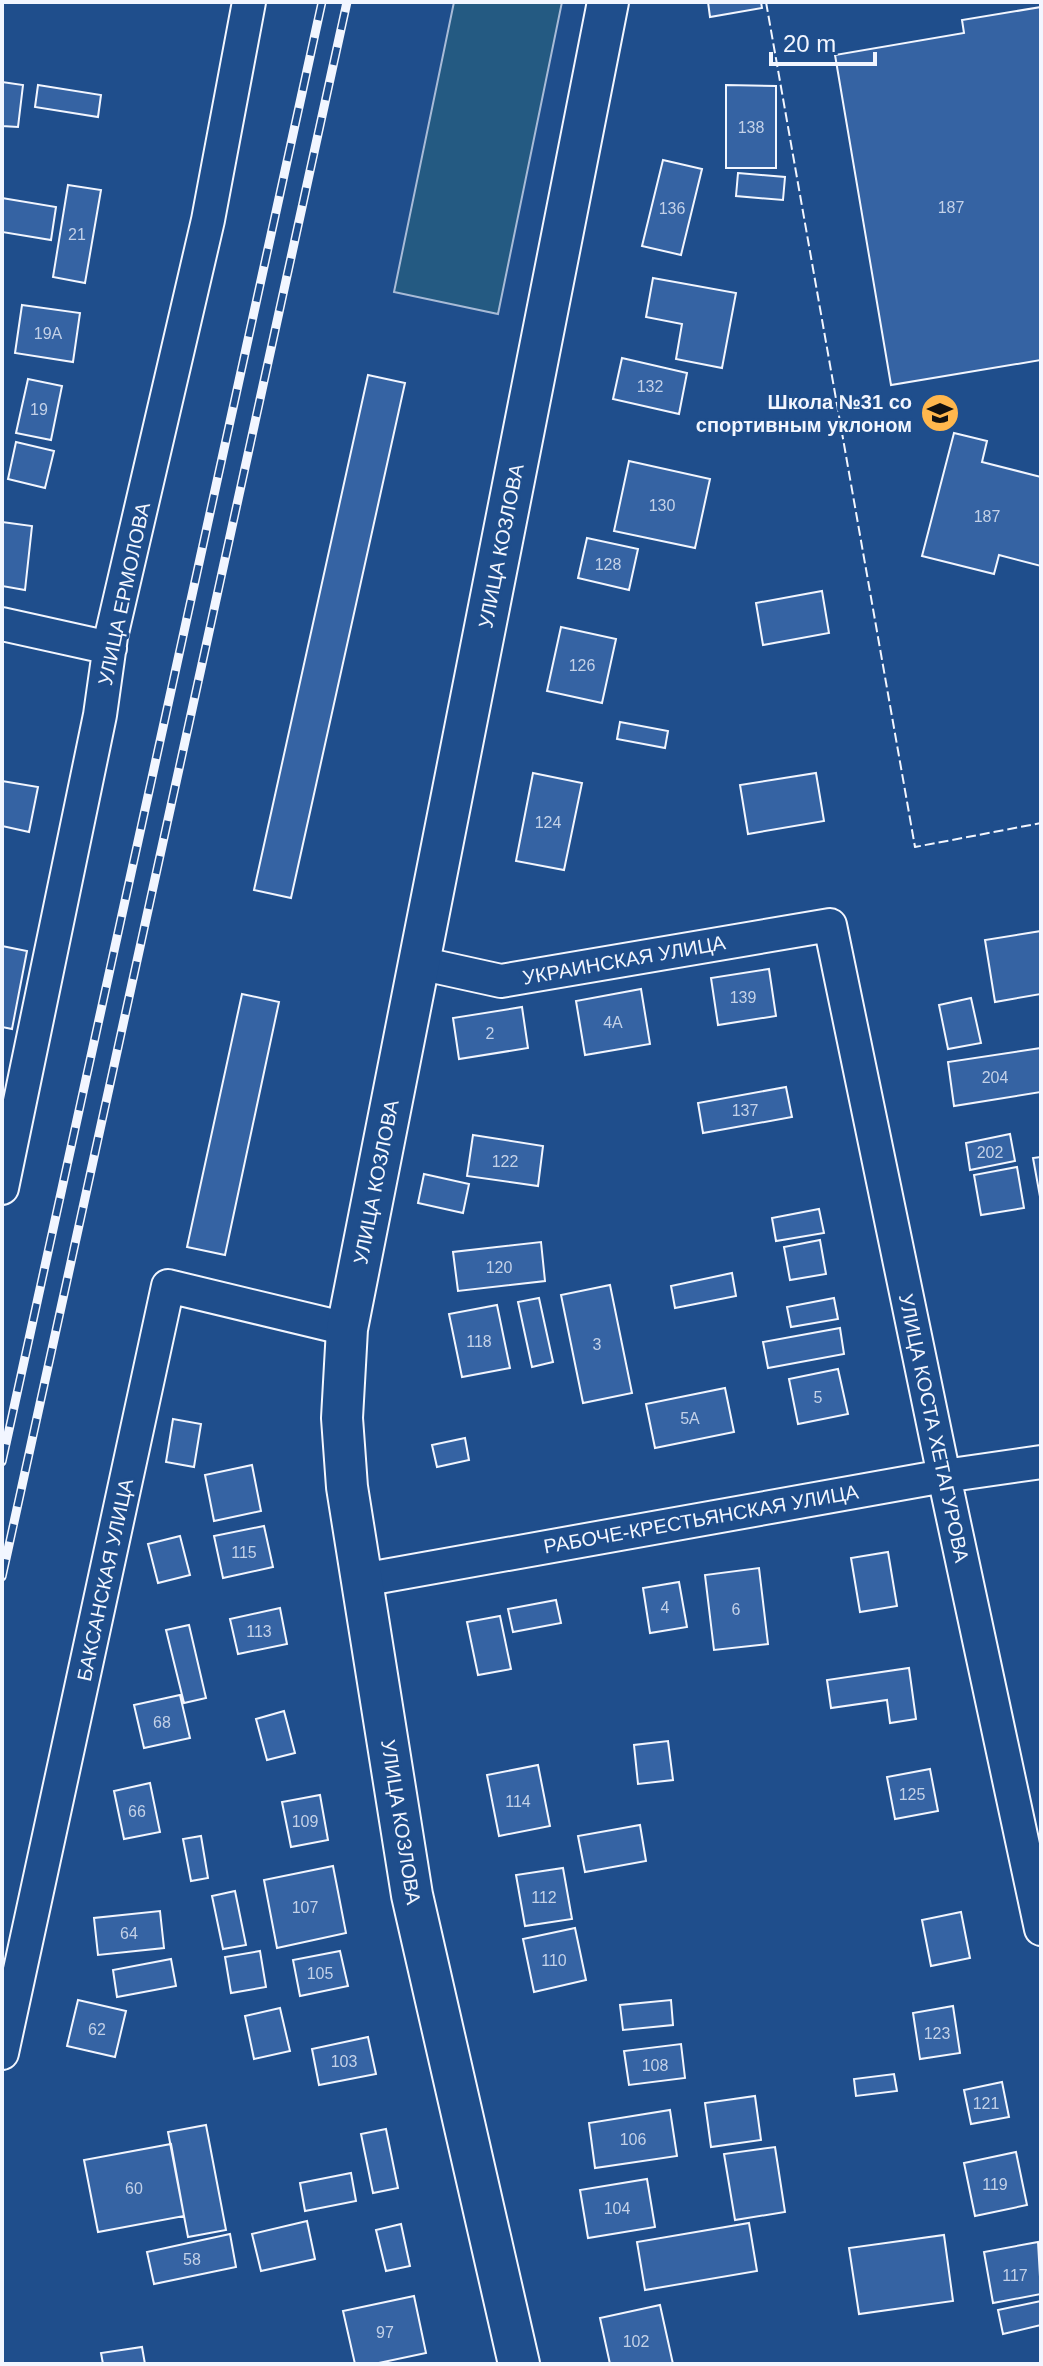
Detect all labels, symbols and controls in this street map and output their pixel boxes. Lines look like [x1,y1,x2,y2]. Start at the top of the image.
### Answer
scale bar [771,16,875,66]
text: 20 m [783,30,836,57]
house number: 138 [738,119,764,136]
house number: 187 [938,199,964,216]
house number: 136 [659,200,685,217]
house number: 21 [68,226,86,243]
house number: 19А [34,325,63,342]
house number: 132 [637,378,663,395]
place label: Школа №31 со спортивным уклоном [696,391,912,436]
school or university icon: Школа №31 со спортивным уклоном [919,392,961,434]
house number: 19 [30,401,48,418]
street label: УЛИЦА КОЗЛОВА [474,461,528,630]
house number: 130 [649,497,675,514]
street label: УЛИЦА ЕРМОЛОВА [94,500,154,687]
house number: 187 [974,508,1000,525]
house number: 128 [595,556,621,573]
house number: 126 [569,657,595,674]
house number: 124 [535,814,561,831]
street label: УКРАИНСКАЯ УЛИЦА [521,931,728,989]
house number: 139 [730,989,756,1006]
house number: 4А [603,1014,623,1031]
house number: 2 [486,1025,495,1042]
house number: 204 [982,1069,1008,1086]
street label: УЛИЦА КОЗЛОВА [349,1097,403,1266]
house number: 137 [732,1102,758,1119]
house number: 202 [977,1144,1003,1161]
house number: 122 [492,1153,518,1170]
house number: 120 [486,1259,512,1276]
street label: УЛИЦА КОСТА ХЕТАГУРОВА [895,1292,973,1565]
house number: 118 [466,1333,492,1350]
house number: 3 [593,1336,602,1353]
house number: 5 [814,1389,823,1406]
house number: 5А [680,1410,700,1427]
street label: БАКСАНСКАЯ УЛИЦА [73,1476,137,1683]
street label: РАБОЧЕ-КРЕСТЬЯНСКАЯ УЛИЦА [542,1480,861,1558]
house number: 115 [231,1544,257,1561]
house number: 4 [661,1599,670,1616]
house number: 6 [732,1601,741,1618]
house number: 113 [246,1623,272,1640]
house number: 68 [153,1714,171,1731]
street label: УЛИЦА КОЗЛОВА [377,1738,425,1907]
house number: 125 [899,1786,925,1803]
house number: 114 [505,1793,531,1810]
house number: 66 [128,1803,146,1820]
house number: 109 [292,1813,318,1830]
house number: 112 [531,1889,557,1906]
house number: 107 [292,1899,318,1916]
house number: 64 [120,1925,138,1942]
house number: 110 [541,1952,567,1969]
house number: 105 [307,1965,333,1982]
house number: 62 [88,2021,106,2038]
house number: 123 [924,2025,950,2042]
house number: 103 [331,2053,357,2070]
house number: 108 [642,2057,668,2074]
house number: 121 [973,2095,999,2112]
house number: 106 [620,2131,646,2148]
house number: 119 [982,2176,1008,2193]
house number: 60 [125,2180,143,2197]
house number: 104 [604,2200,630,2217]
house number: 58 [183,2251,201,2268]
house number: 117 [1002,2267,1028,2284]
house number: 97 [376,2324,394,2341]
house number: 102 [623,2333,649,2350]

